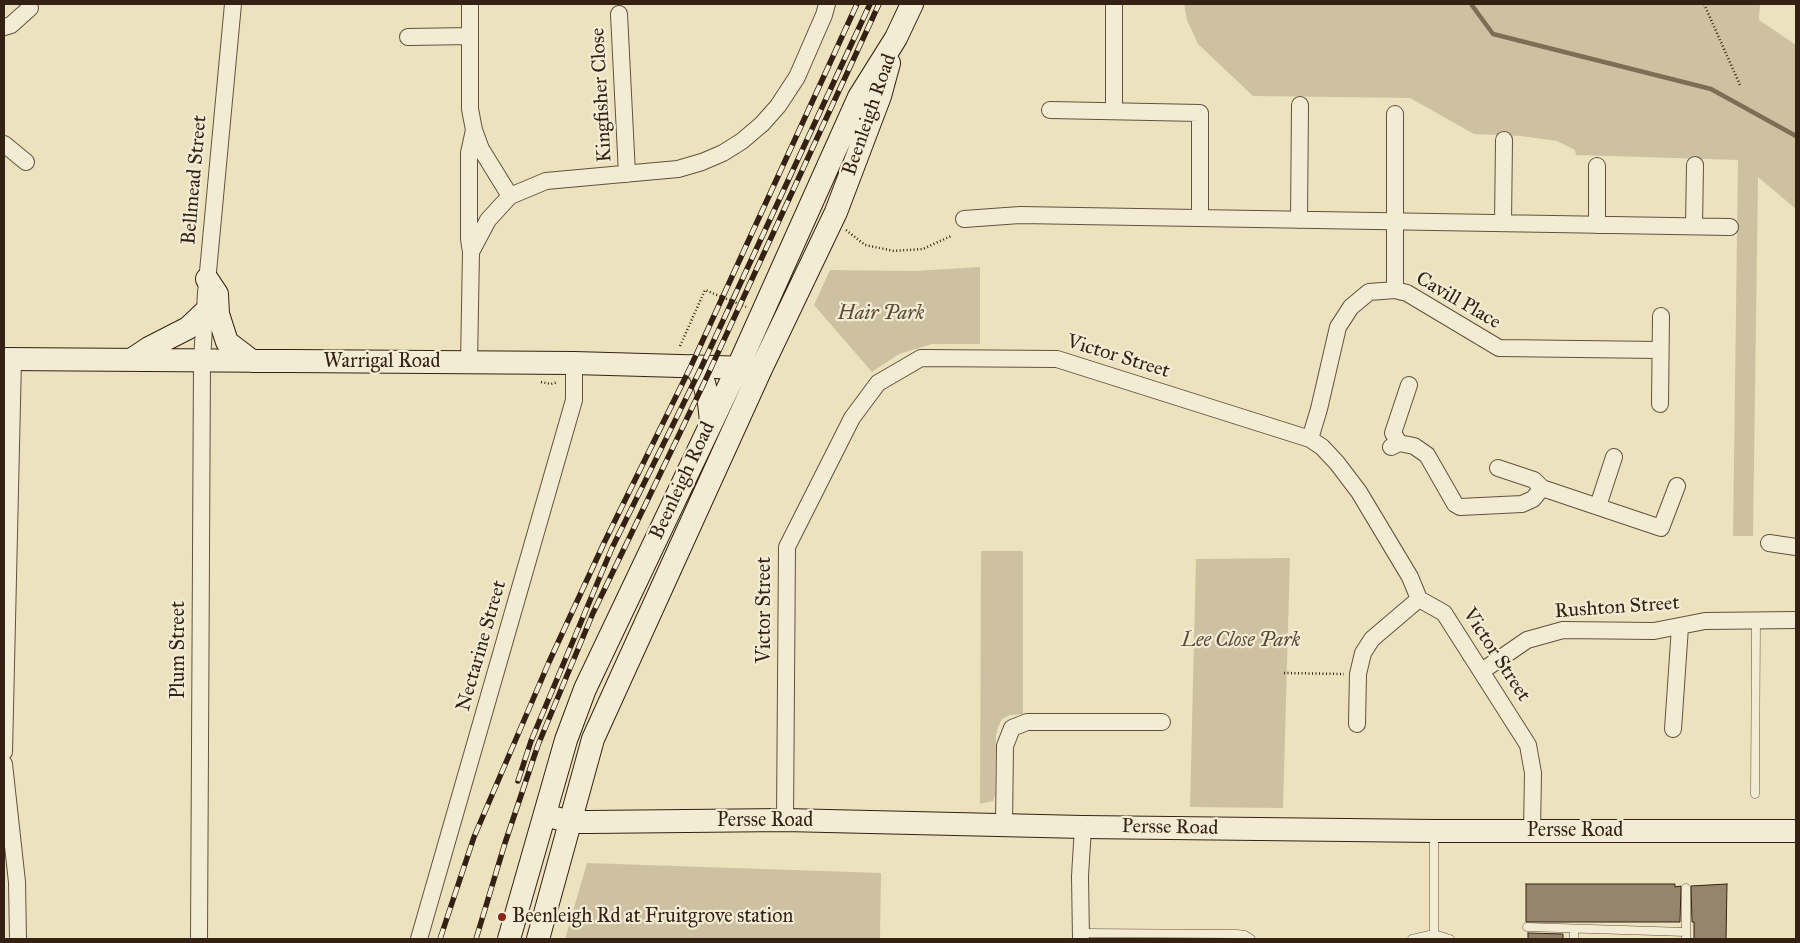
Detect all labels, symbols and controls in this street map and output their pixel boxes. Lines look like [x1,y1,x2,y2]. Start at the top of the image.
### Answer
street label: Kingfisher Close [586,27,618,163]
street label: Beenleigh Road [838,51,902,179]
street label: Bellmead Street [177,114,213,246]
street label: Cavill Place [1411,267,1505,335]
park label: Hair Park [837,302,925,326]
street label: Victor Street [1064,330,1172,384]
street label: Warrigal Road [323,350,441,374]
street label: Beenleigh Road [645,418,721,544]
street label: Victor Street [753,557,777,663]
street label: Nectarine Street [452,578,512,714]
street label: Rushton Street [1554,592,1680,624]
street label: Plum Street [167,601,191,699]
street label: Victor Street [1457,604,1535,706]
park label: Lee Close Park [1182,629,1300,653]
street label: Persse Road [717,809,813,833]
street label: Persse Road [1121,815,1219,841]
street label: Persse Road [1527,819,1623,843]
place label: Beenleigh Rd at Fruitgrove station [512,905,793,929]
marker: Beenleigh Rd at Fruitgrove station [496,911,508,923]

